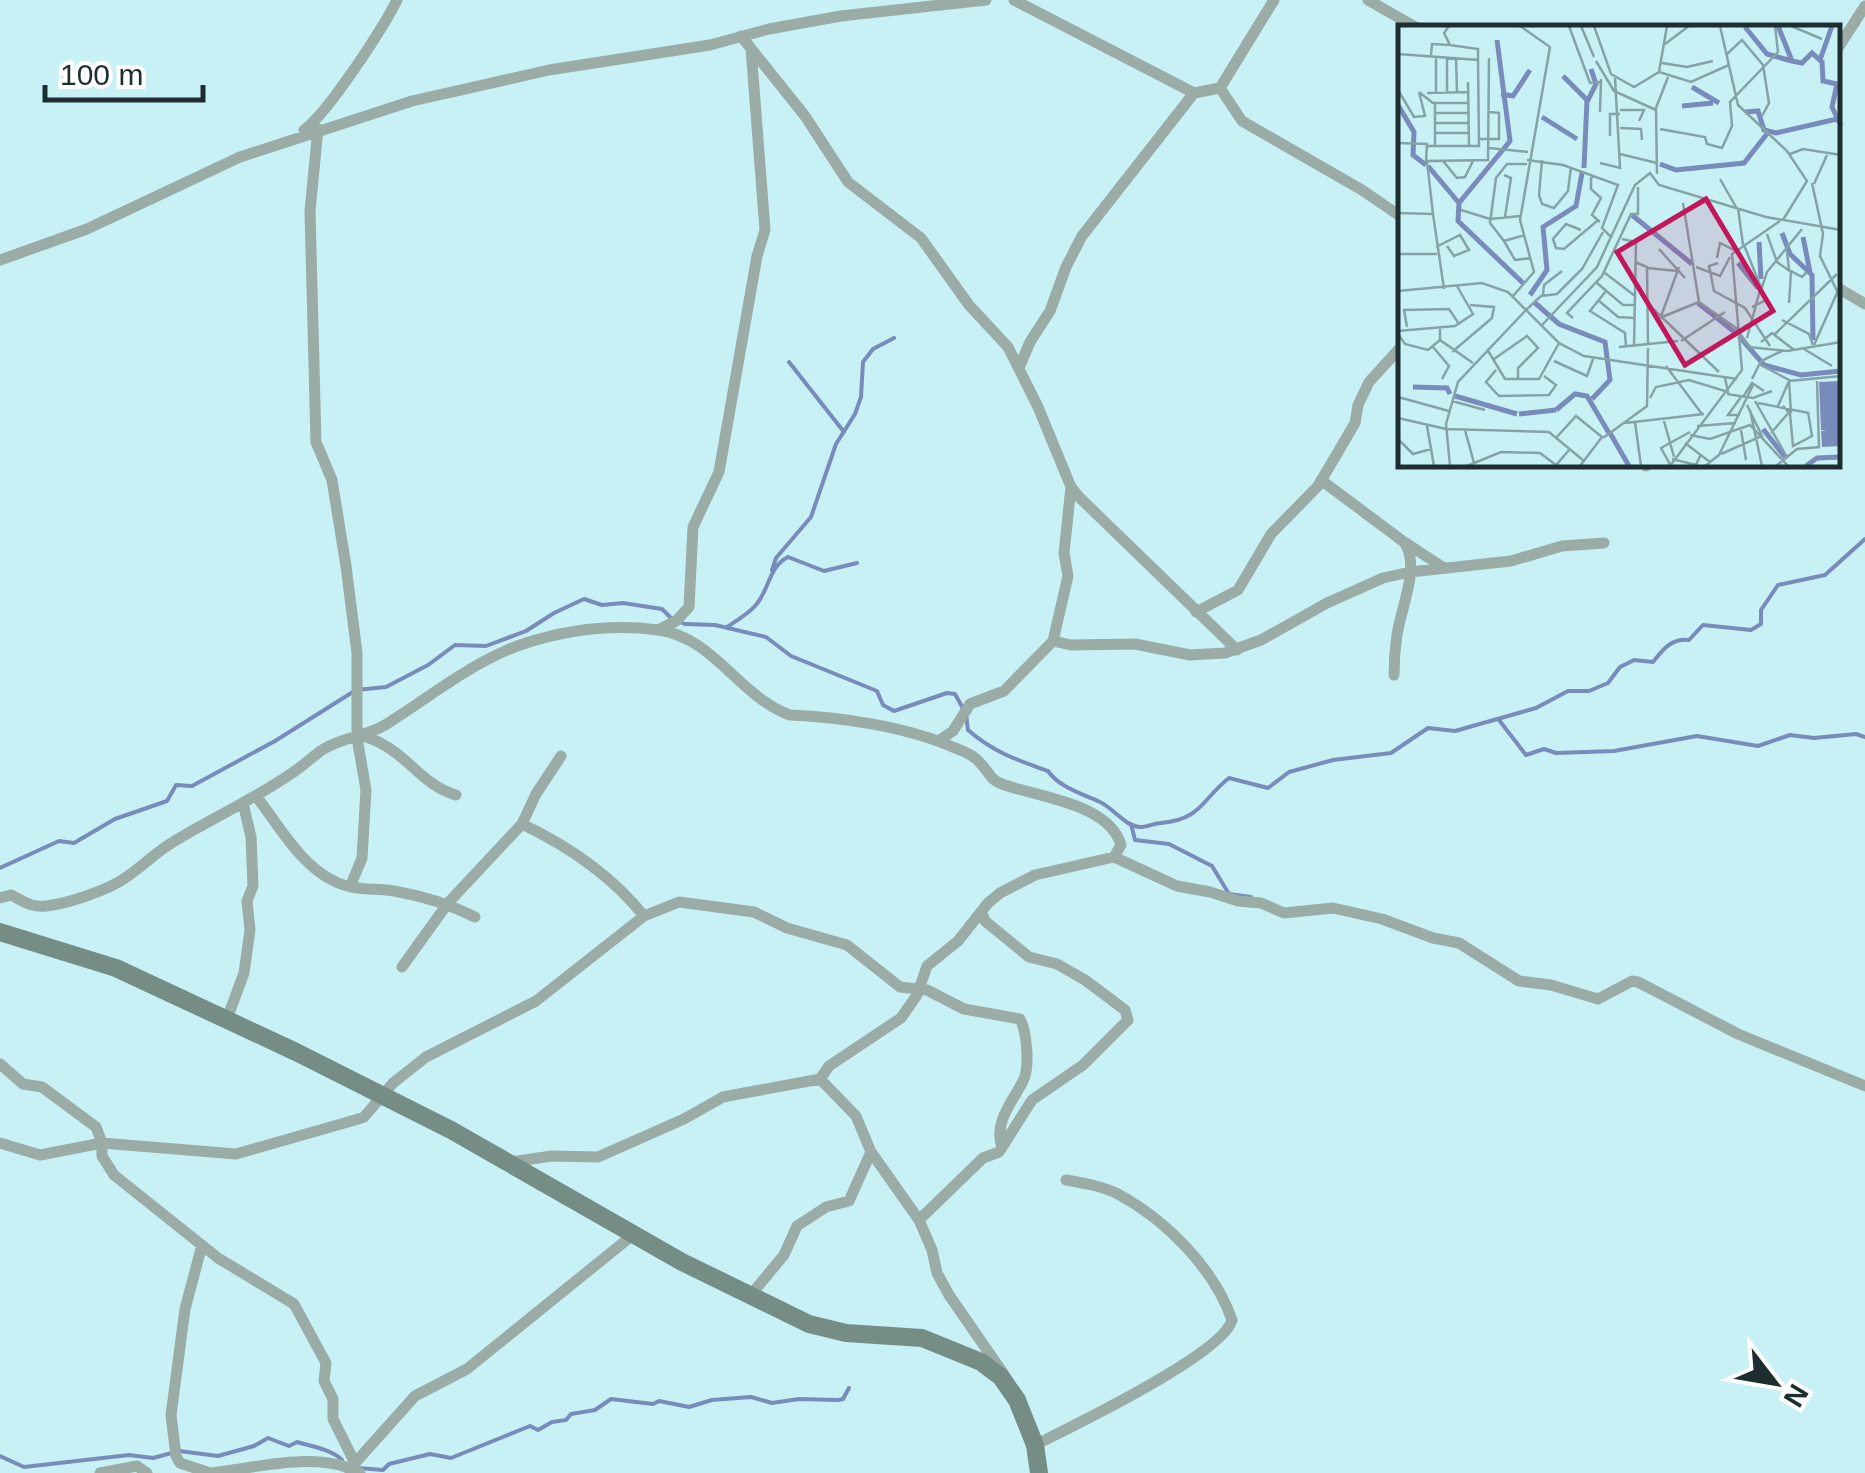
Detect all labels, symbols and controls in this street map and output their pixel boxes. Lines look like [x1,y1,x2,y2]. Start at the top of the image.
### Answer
inset map [1398,25,1840,468]
scale bar [45,40,202,102]
text: 100 m [60,58,143,91]
north arrow [1725,1333,1825,1433]
text: N [1778,1379,1814,1412]

